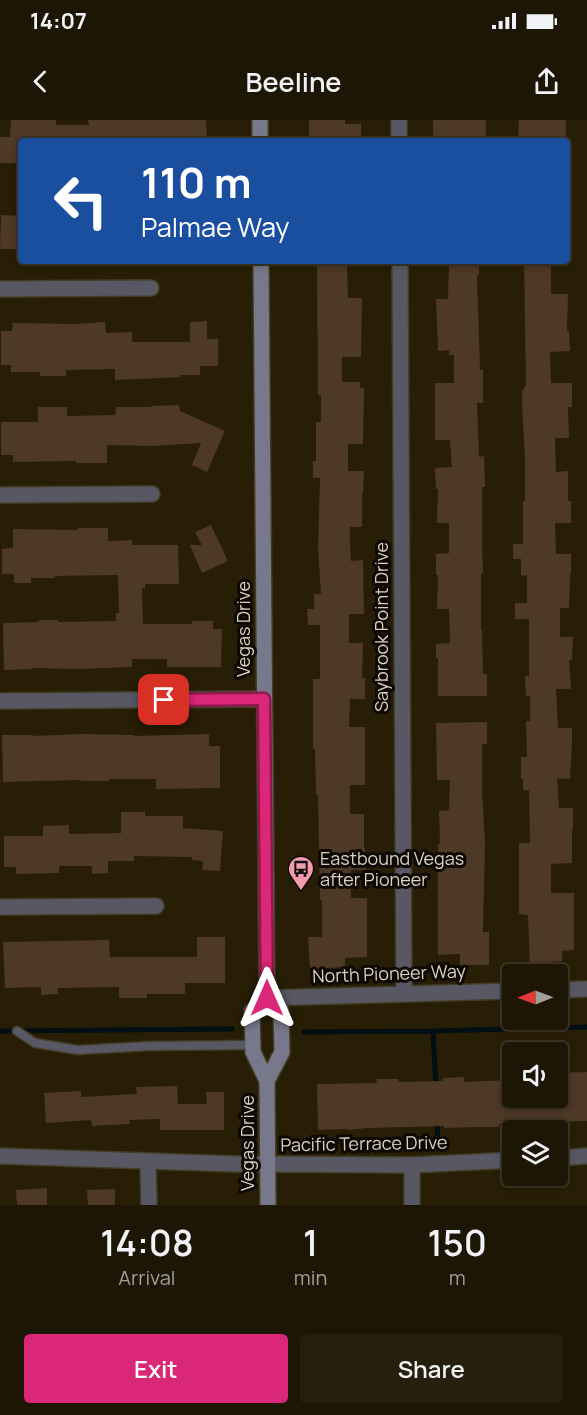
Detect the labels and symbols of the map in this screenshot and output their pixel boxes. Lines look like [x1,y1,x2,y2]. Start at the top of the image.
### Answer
street label: Saybrook Point Drive [369,542,393,712]
street label: Vegas Drive [231,581,255,677]
pin [138,674,189,725]
place label: Eastbound Vegas after Pioneer [320,846,464,891]
bus stop icon: Eastbound Vegas after Pioneer [286,854,316,892]
street label: North Pioneer Way [312,958,467,988]
north arrow [502,964,568,1030]
position arrow [235,966,299,1030]
street label: Vegas Drive [235,1095,259,1191]
street label: Pacific Terrace Drive [280,1130,448,1156]

